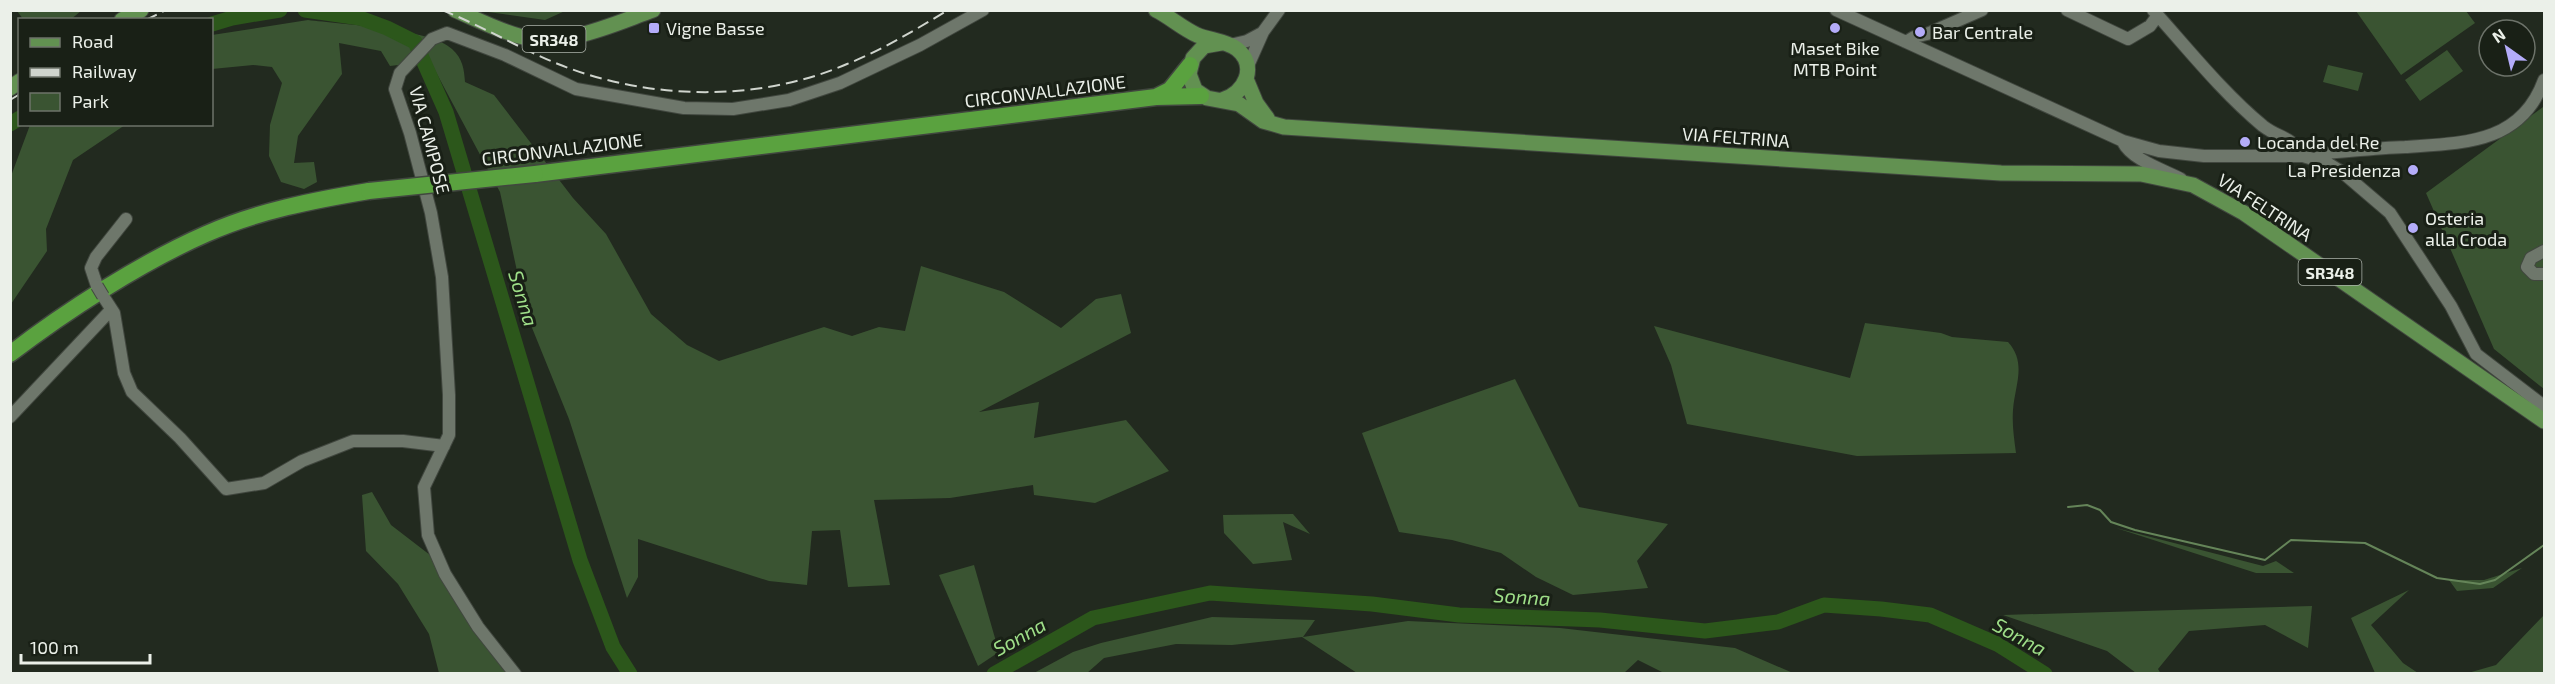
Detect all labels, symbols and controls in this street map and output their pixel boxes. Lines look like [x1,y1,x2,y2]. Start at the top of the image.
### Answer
place label: Vigne Basse [666,17,765,39]
legend [18,18,213,126]
north arrow [2477,18,2537,78]
marker: Vigne Basse [647,21,661,35]
marker: Maset Bike MTB Point [1828,21,1842,35]
place label: Bar Centrale [1932,21,2033,43]
text: N [2488,24,2508,46]
marker: Bar Centrale [1913,25,1927,39]
road number: SR348 [522,26,586,52]
text: Road [72,30,113,52]
place label: Maset Bike MTB Point [1790,37,1880,80]
text: Railway [72,60,137,82]
street label: CIRCONVALLAZIONE [963,70,1127,112]
street label: VIA CAMPOSE [405,84,455,196]
text: Park [72,90,109,112]
street label: VIA FELTRINA [1681,122,1791,152]
street label: CIRCONVALLAZIONE [480,128,644,170]
place label: Locanda del Re [2257,131,2379,153]
marker: Locanda del Re [2238,135,2252,149]
place label: La Presidenza [2287,159,2401,181]
marker: La Presidenza [2406,163,2420,177]
street label: VIA FELTRINA [2214,168,2317,246]
place label: Osteria alla Croda [2425,207,2507,250]
marker: Osteria alla Croda [2406,221,2420,235]
road number: SR348 [2298,259,2362,285]
water label: Sonna [504,267,544,329]
water label: Sonna [1493,582,1551,610]
water label: Sonna [988,612,1050,660]
water label: Sonna [1989,612,2051,660]
scale bar [21,627,150,665]
text: 100 m [30,636,79,658]

